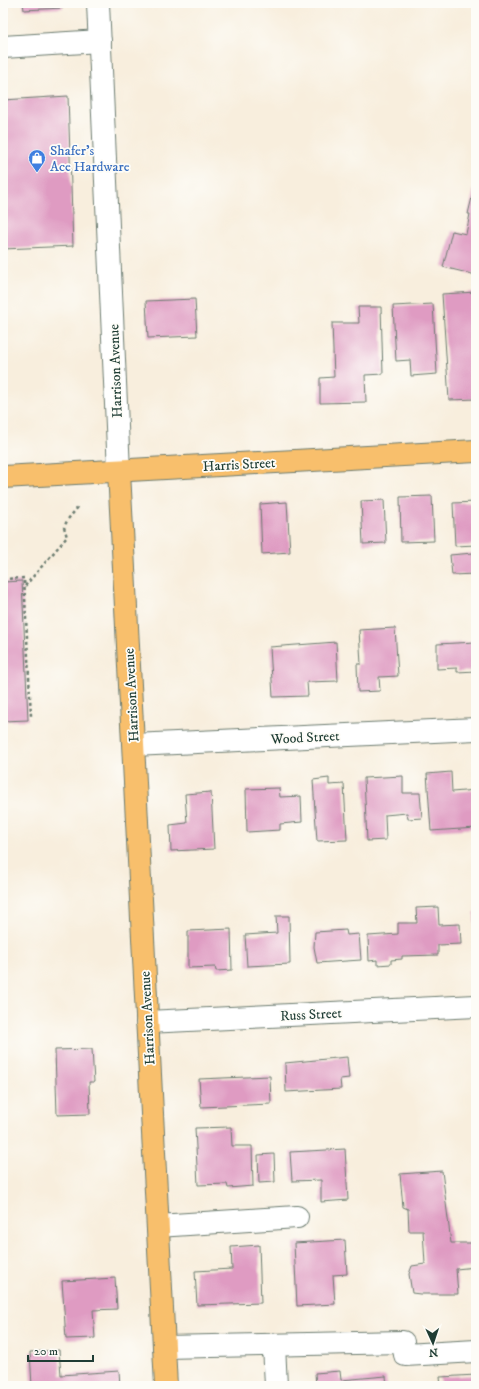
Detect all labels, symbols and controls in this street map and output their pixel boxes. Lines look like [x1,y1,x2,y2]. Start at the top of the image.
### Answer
place label: Shafer's Ace Hardware [50,142,130,176]
shop icon: Shafer's Ace Hardware [27,148,47,173]
street label: Harrison Avenue [105,324,127,418]
street label: Harris Street [202,454,276,476]
street label: Harrison Avenue [121,647,143,742]
street label: Wood Street [269,727,340,749]
street label: Harrison Avenue [137,970,159,1065]
street label: Russ Street [280,1004,343,1026]
north arrow [413,1323,453,1363]
scale bar [28,1337,93,1363]
text: 20 m [34,1344,58,1359]
text: N [429,1345,438,1359]

